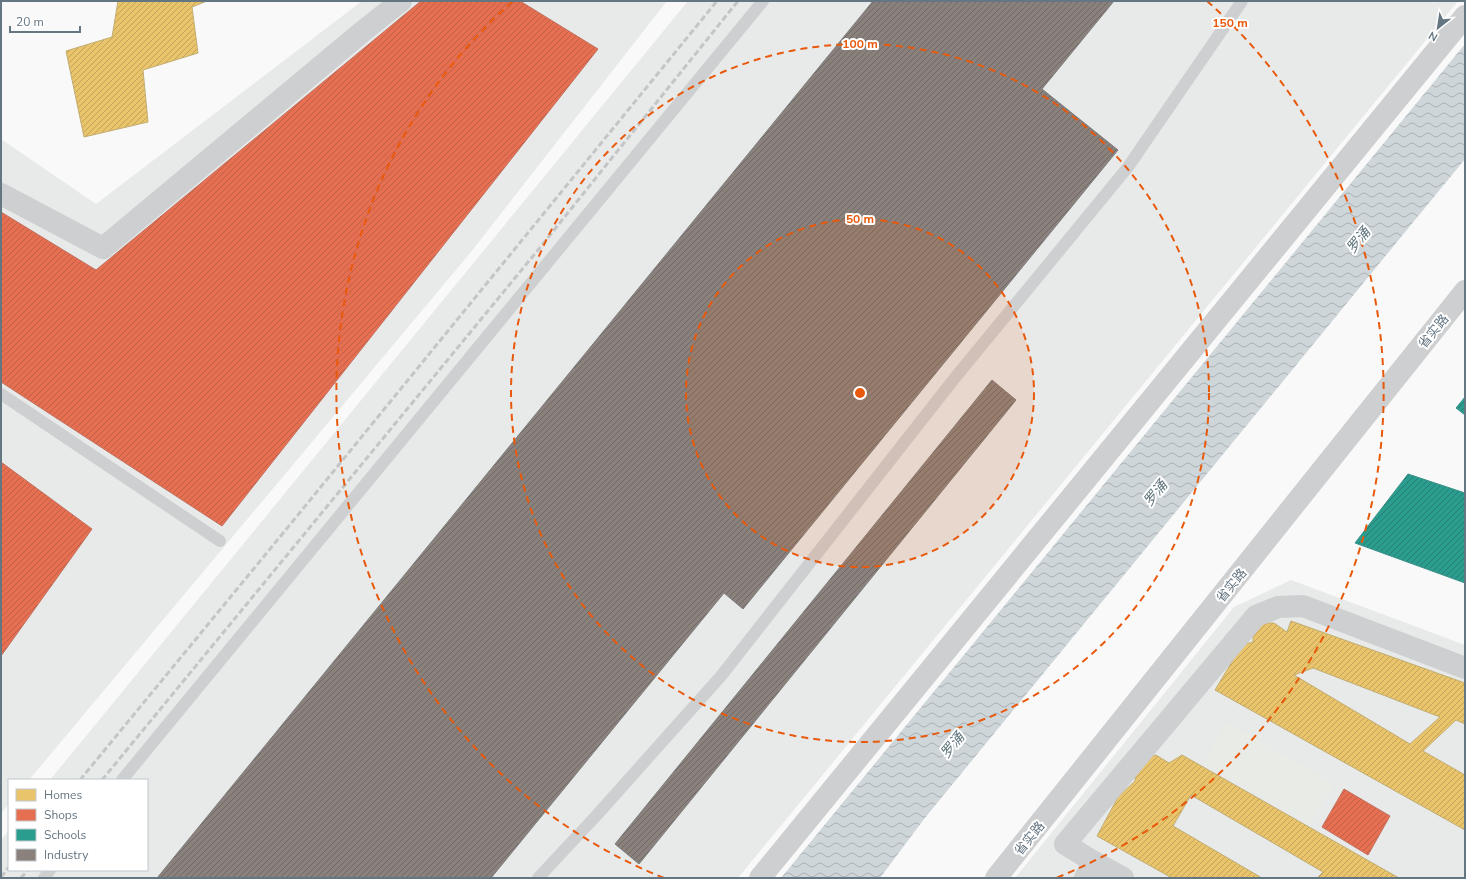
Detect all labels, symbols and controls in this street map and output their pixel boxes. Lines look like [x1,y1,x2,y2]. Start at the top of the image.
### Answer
scale bar [10,8,80,34]
north arrow [1418,8,1458,48]
text: 20 m [16,14,44,30]
text: 150 m [1212,15,1248,31]
text: N [1426,28,1441,45]
text: 100 m [842,36,878,52]
text: 50 m [846,211,874,227]
water label: 罗涌 [1342,222,1376,257]
street label: 省实路 [1415,311,1453,352]
centre of rings [853,386,867,400]
water label: 罗涌 [1139,475,1173,510]
street label: 省实路 [1213,565,1251,606]
water label: 罗涌 [936,727,970,762]
legend [8,779,148,871]
text: Homes [44,787,82,803]
text: Shops [44,807,78,823]
street label: 省实路 [1011,818,1049,859]
text: Schools [44,827,87,843]
text: Industry [44,847,89,863]

